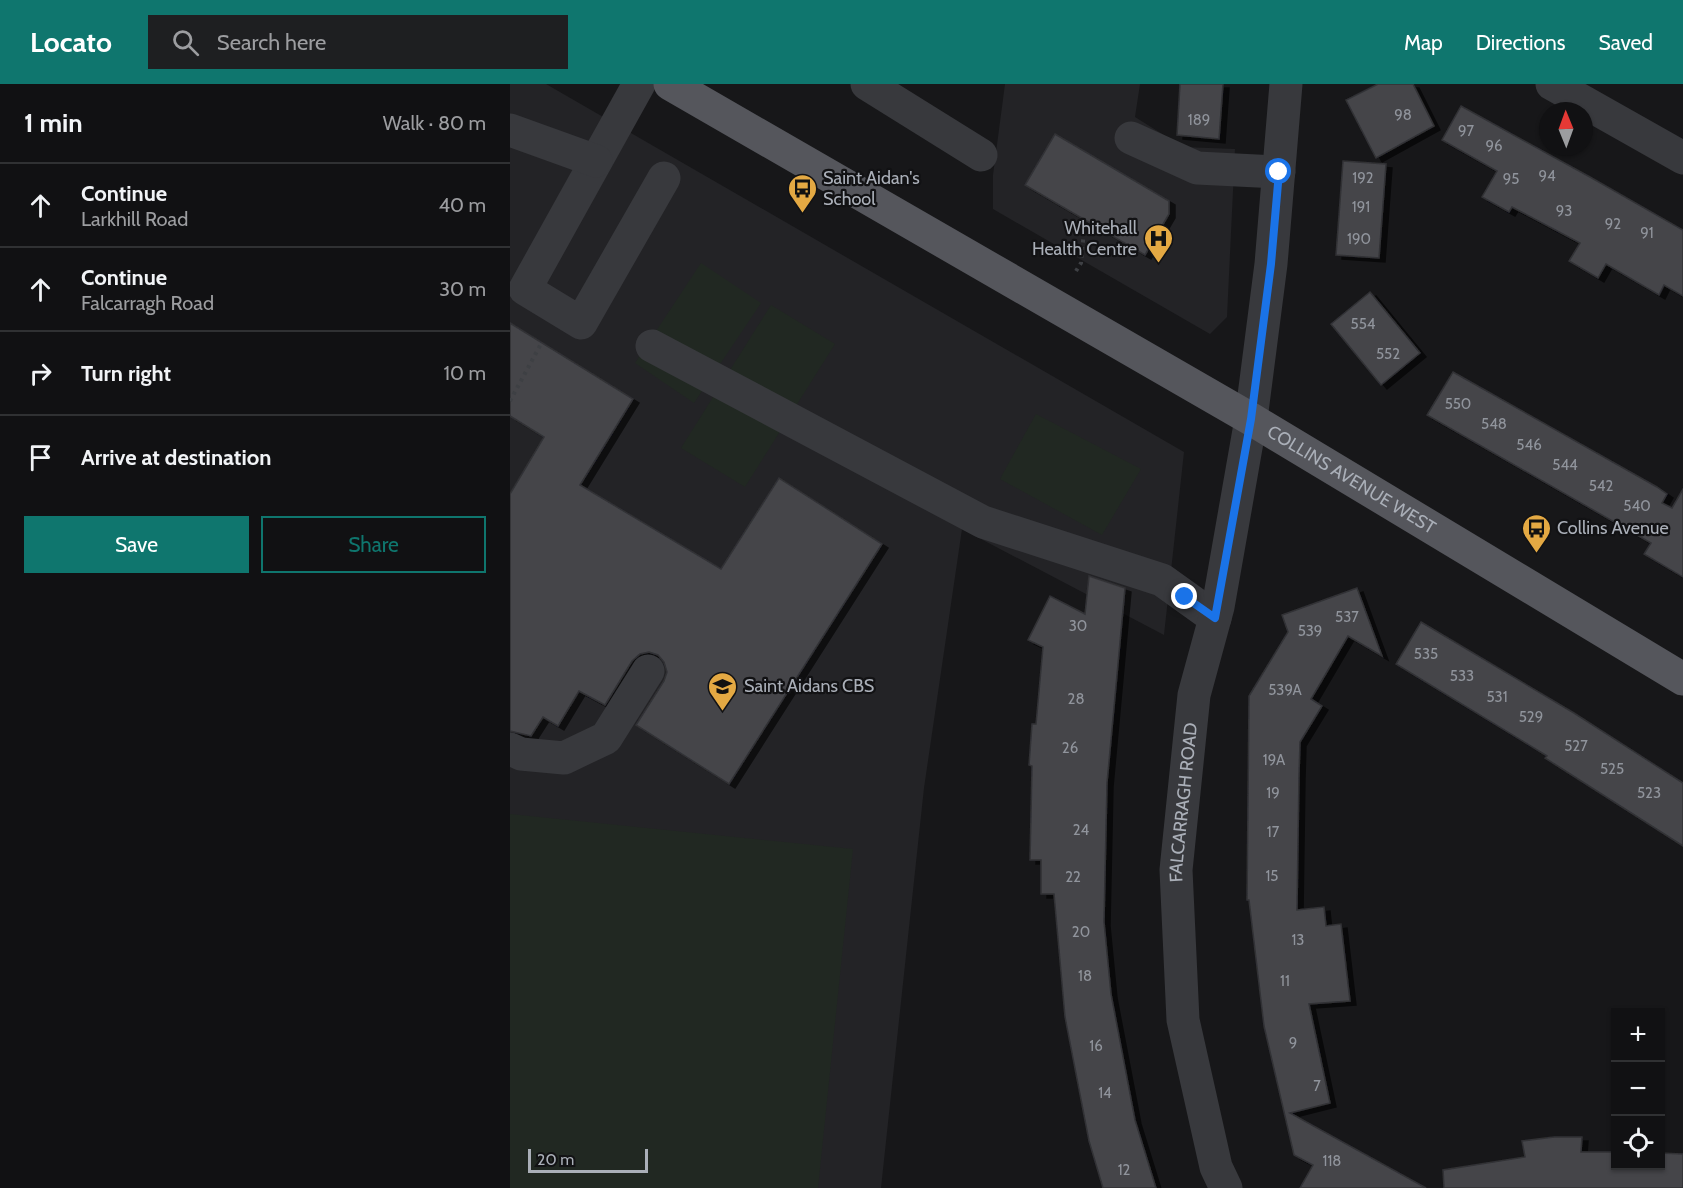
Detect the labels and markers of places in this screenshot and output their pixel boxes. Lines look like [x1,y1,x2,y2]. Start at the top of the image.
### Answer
place label: Saint Aidan's School [823,167,920,210]
bus stop icon: Saint Aidan's School [786,172,818,214]
place label: Whitehall Health Centre [1032,217,1138,260]
hospital icon: Whitehall Health Centre [1142,222,1174,264]
bus stop icon: Collins Avenue [1520,512,1552,554]
place label: Collins Avenue [1557,517,1669,539]
school or university icon: Saint Aidans CBS [707,670,739,712]
place label: Saint Aidans CBS [744,675,874,697]

